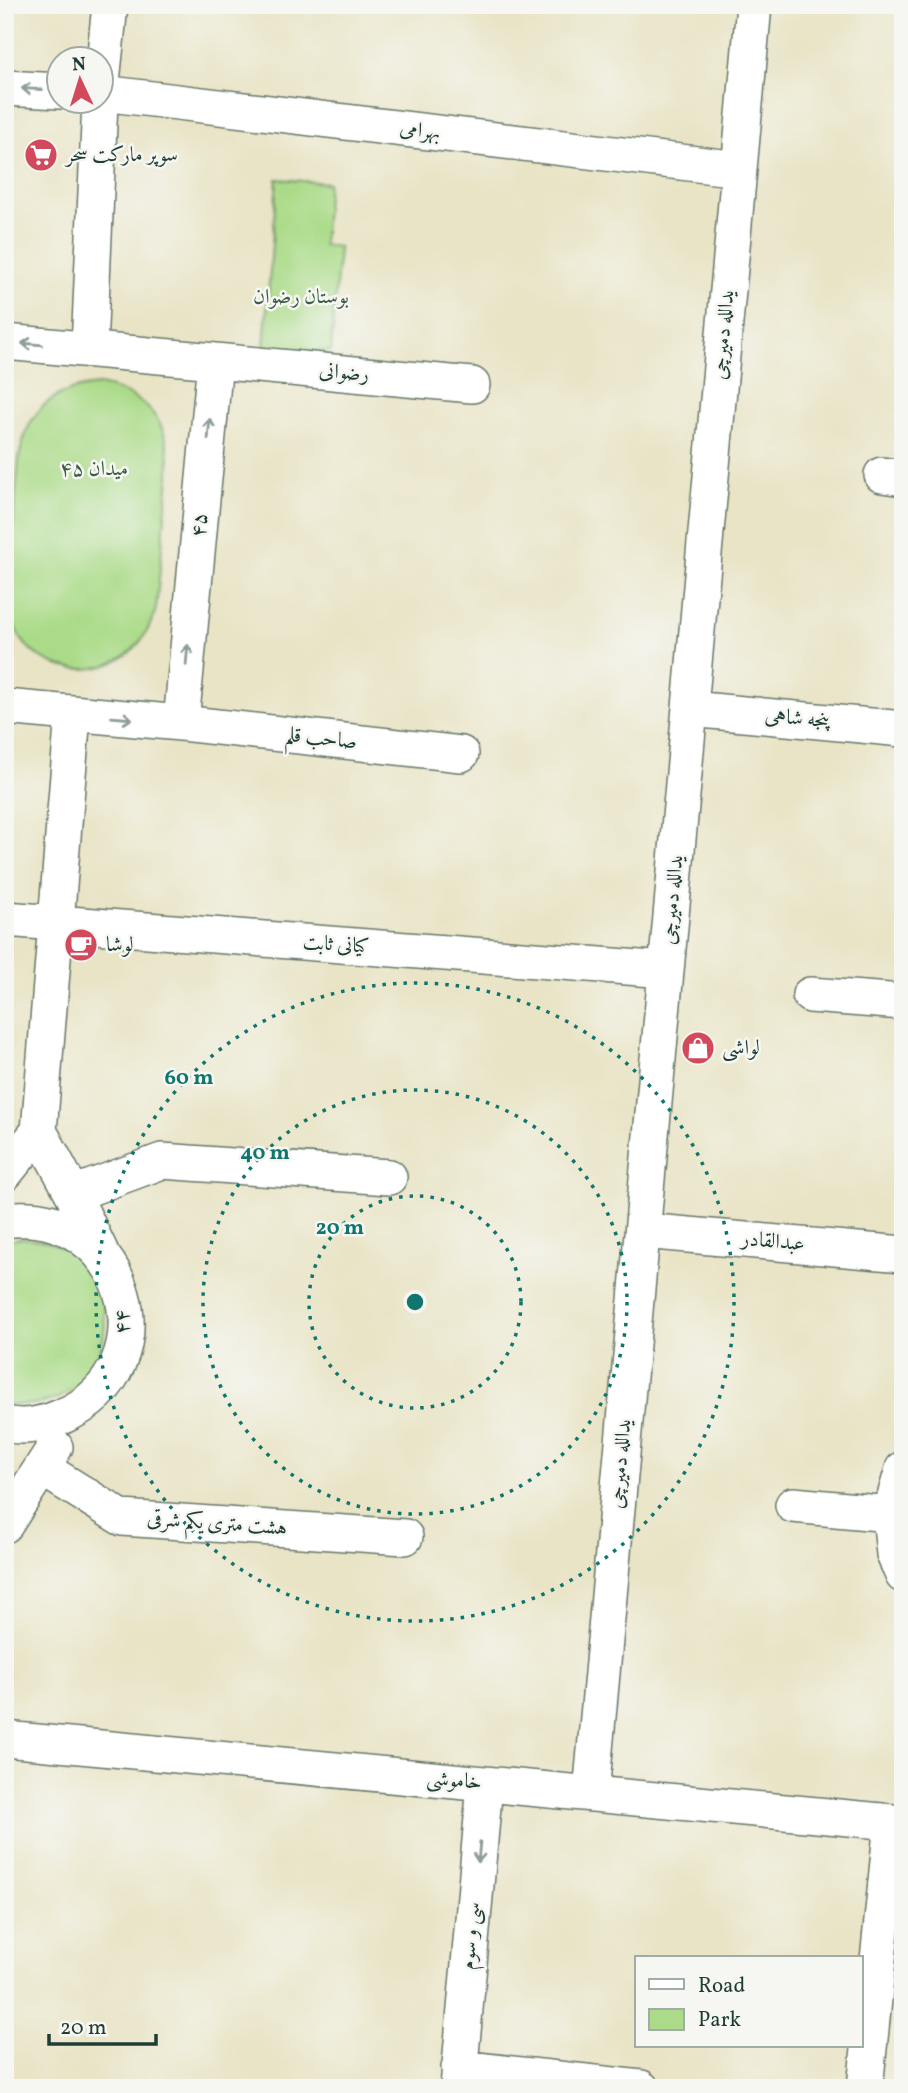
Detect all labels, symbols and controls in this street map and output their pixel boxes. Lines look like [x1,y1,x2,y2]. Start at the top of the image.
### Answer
north arrow [46,46,116,116]
text: N [71,52,87,78]
one-way arrow [21,83,44,96]
street label: بهرامی [398,114,442,148]
supermarket icon: سوپر مارکت سحر [22,136,60,174]
place label: سوپر مارکت سحر [64,141,178,170]
park label: بوستان رضوان [253,283,349,312]
street label: یدالله دمیرچی [706,289,742,381]
one-way arrow [21,337,44,350]
street label: رضوانی [318,356,370,390]
one-way arrow [203,418,216,441]
park label: میدان ۴۵ [60,455,128,484]
street label: ۴۵ [184,511,216,539]
one-way arrow [181,645,194,667]
street label: پنجه شاهی [763,702,832,736]
one-way arrow [110,712,133,725]
street label: صاحب قلم [283,721,358,762]
street label: یدالله دمیرچی [655,854,691,946]
cafe icon: لوشا [62,926,100,964]
street label: کیانی ثابت [302,928,370,962]
place label: لوشا [106,931,134,960]
shop icon: لواشی [679,1029,717,1067]
place label: لواشی [722,1034,760,1063]
text: 60 m [165,1064,213,1093]
text: 40 m [240,1139,290,1168]
text: 20 m [316,1214,364,1243]
street label: عبدالقادر [738,1225,806,1259]
centre of rings [403,1290,427,1314]
street label: ۴۴ [108,1309,138,1335]
street label: یدالله دمیرچی [603,1418,639,1510]
street label: هشت متری یکم شرقی [146,1505,288,1547]
street label: خاموشی [425,1764,483,1798]
one-way arrow [472,1840,485,1863]
street label: سی و سوم [454,1901,490,1971]
legend [635,1956,862,2048]
text: Road [698,1972,745,2001]
scale bar [49,2002,156,2046]
text: Park [698,2006,741,2035]
text: 20 m [60,2014,106,2043]

